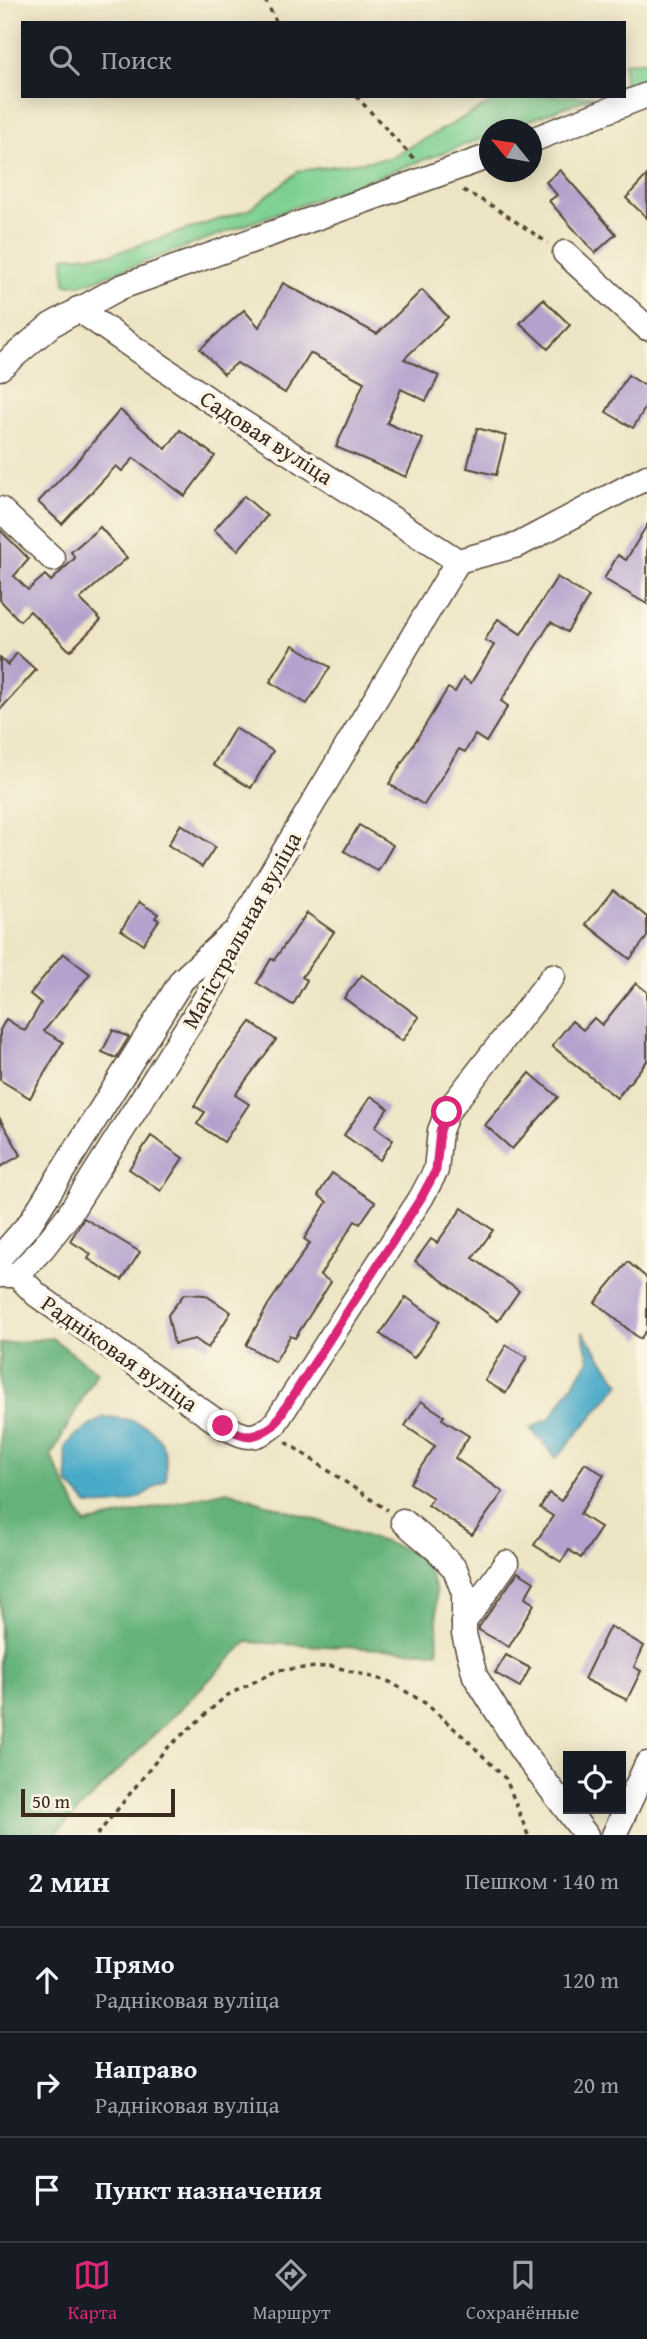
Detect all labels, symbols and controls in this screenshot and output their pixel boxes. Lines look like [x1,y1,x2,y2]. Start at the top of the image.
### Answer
search box [21,21,626,98]
text: Поиск [101,40,172,79]
icon: search [45,41,83,79]
north arrow [479,119,542,182]
street label: Садовая вуліца [194,382,340,492]
street label: Магістральная вуліца [173,826,309,1034]
route start [431,1096,462,1127]
street label: Радніковая вуліца [35,1287,205,1419]
route end [207,1410,238,1441]
map controls [563,1751,626,1814]
button: locate [563,1751,626,1814]
scale bar [21,1786,175,1818]
text: 50 m [32,1787,70,1815]
text: 2 мин [28,1859,110,1903]
text: Пешком · 140 m [465,1864,619,1897]
text: Прямо [95,1944,175,1983]
icon: ahead [28,1961,66,1999]
text: 120 m [562,1963,619,1996]
text: Радніковая вуліца [95,1983,279,2016]
text: Направо [95,2049,197,2088]
icon: right [28,2066,66,2104]
text: 20 m [573,2068,619,2101]
text: Радніковая вуліца [95,2088,279,2121]
text: Пункт назначения [95,2170,322,2209]
icon: arrive [28,2171,66,2209]
tab: Карта [68,2256,117,2326]
tab: Маршрут [253,2256,330,2326]
tab: Сохранённые [466,2256,579,2326]

